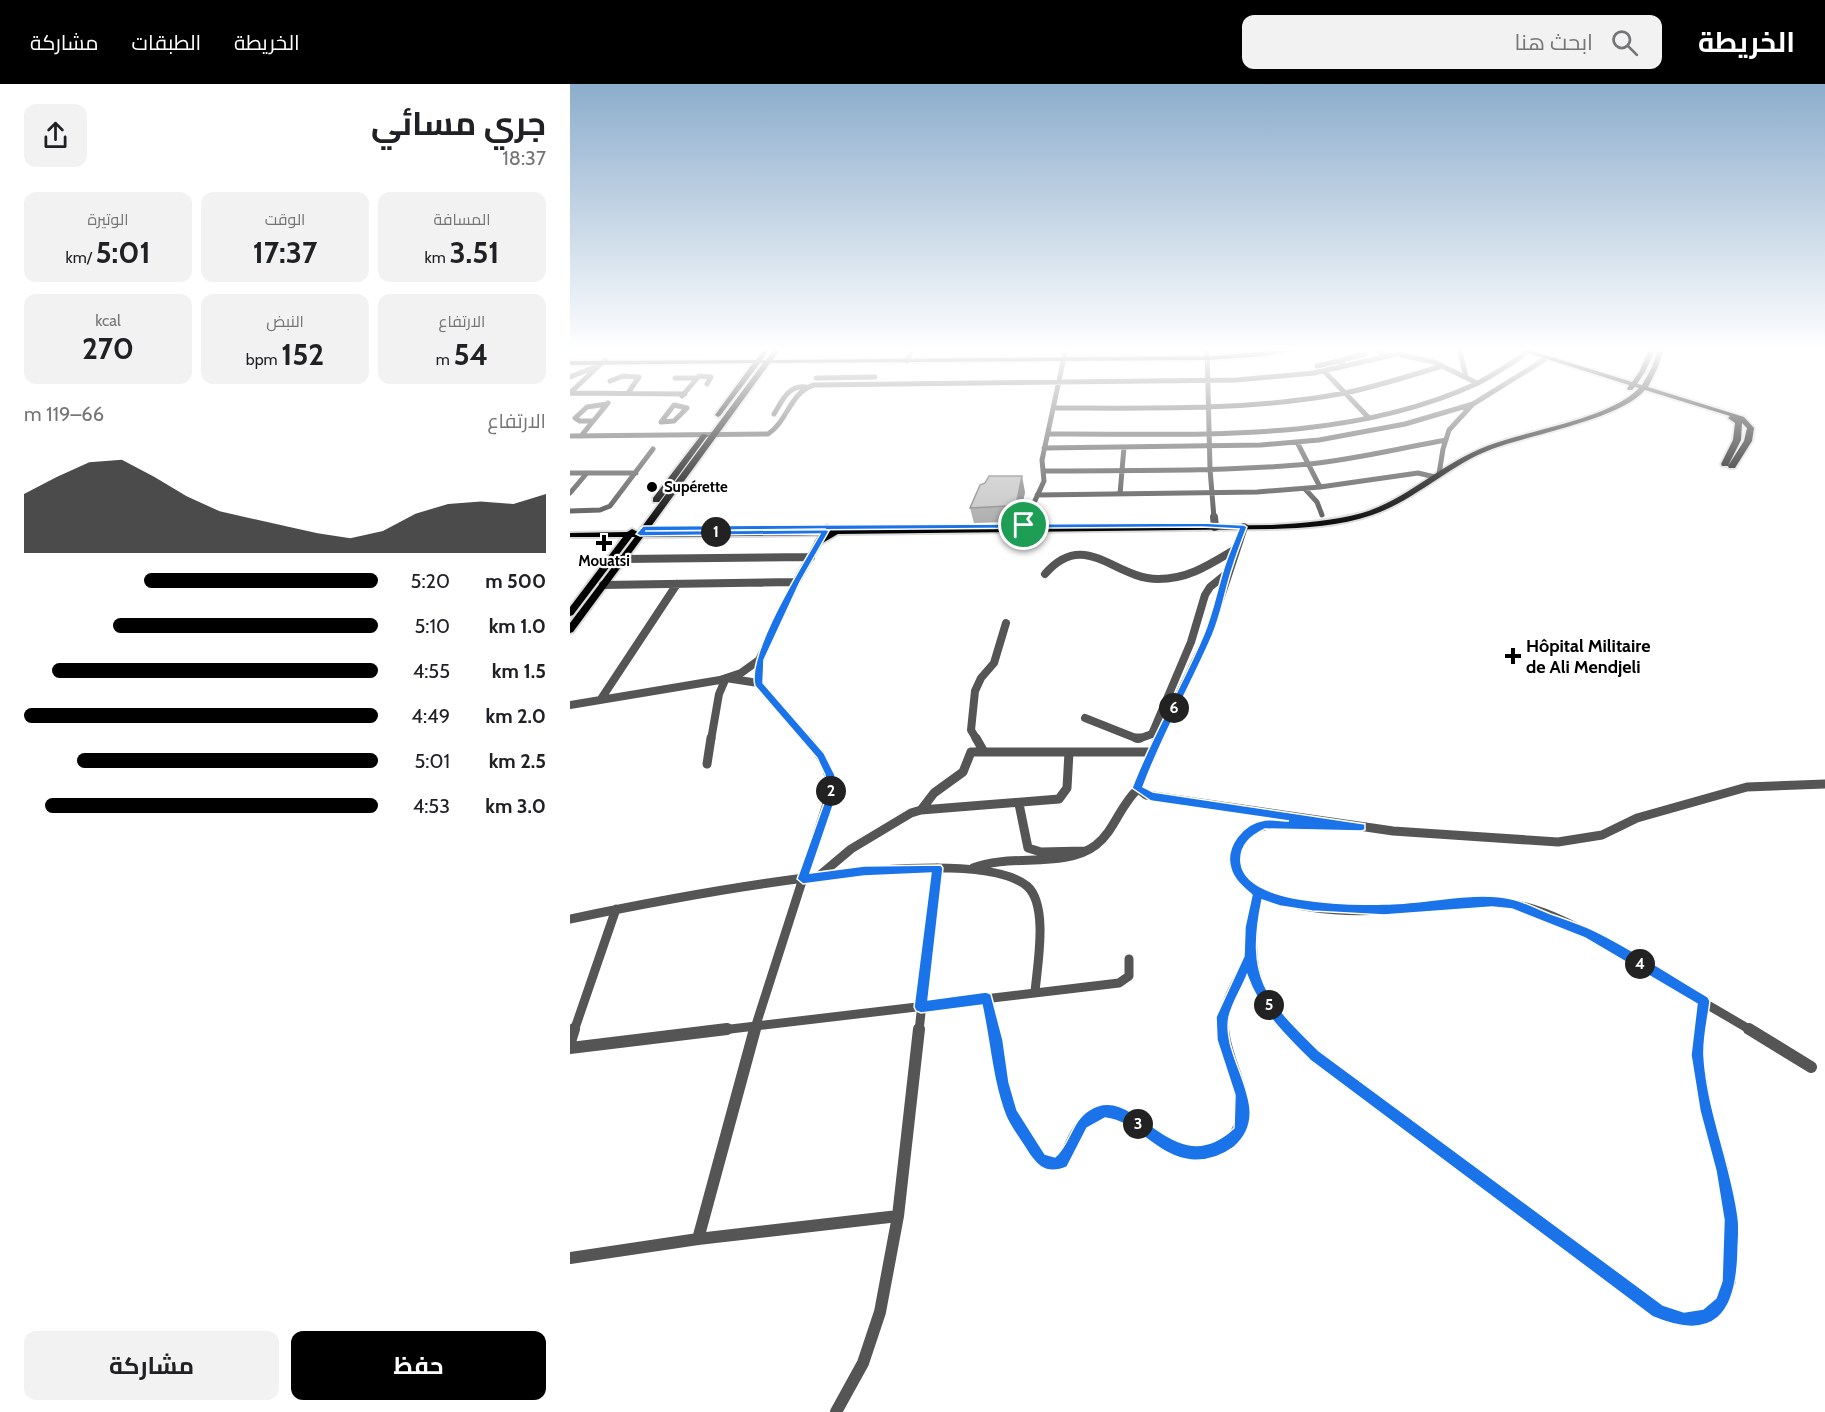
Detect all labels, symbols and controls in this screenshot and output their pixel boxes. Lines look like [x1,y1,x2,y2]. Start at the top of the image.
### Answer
search box [1242,15,1662,69]
text: الخريطة [1698,25,1795,59]
icon: search [1608,26,1641,59]
text: ابحث هنا [1515,29,1593,56]
text: مشاركة [30,30,99,55]
text: الطبقات [132,30,201,55]
text: الخريطة [234,30,300,55]
text: جري مسائي [371,103,546,143]
button: share [24,104,87,167]
text: 18:37 [502,146,546,170]
text: الوتيرة [87,210,129,229]
text: الوقت [265,210,305,229]
text: المسافة [434,210,490,229]
text: 5:01 [95,234,151,271]
text: 17:37 [253,234,317,271]
text: 3.51 [449,234,499,271]
text: /km [65,248,95,267]
text: km [425,248,449,267]
text: kcal [95,311,121,330]
text: النبض [266,312,304,331]
text: الارتفاع [439,312,485,331]
text: 270 [82,330,134,367]
text: 152 [281,336,324,373]
text: 54 [453,336,488,373]
text: bpm [246,350,281,369]
text: m [436,350,453,369]
text: 66–119 m [24,402,104,426]
text: الارتفاع [487,409,546,433]
place label: Supérette [664,478,728,496]
marker: Supérette [645,480,659,494]
pin [998,499,1049,550]
icon: arrive [1007,508,1040,541]
pin: 1 [701,517,731,547]
text: 1 [713,522,719,541]
marker: Mouatsi [597,536,611,550]
place label: Mouatsi [578,552,630,570]
text: 5:20 [411,569,450,593]
text: 500 m [485,569,546,593]
text: 5:10 [415,614,450,638]
text: 1.0 km [489,614,546,638]
place label: Hôpital Militaire de Ali Mendjeli [1526,635,1650,678]
marker: Hôpital Militaire de Ali Mendjeli [1504,647,1522,665]
text: 4:55 [413,659,450,683]
text: 1.5 km [492,659,546,683]
pin: 6 [1159,693,1189,723]
text: 6 [1170,698,1179,717]
text: 4:49 [411,704,450,728]
text: 2.0 km [485,704,546,728]
text: 5:01 [415,749,450,773]
text: 2.5 km [489,749,546,773]
pin: 2 [816,776,846,806]
text: 2 [827,781,835,800]
text: 4:53 [413,794,450,818]
text: 3.0 km [485,794,546,818]
pin: 4 [1625,949,1655,979]
text: 4 [1635,954,1645,973]
pin: 5 [1254,990,1284,1020]
text: 5 [1265,995,1273,1014]
pin: 3 [1123,1109,1153,1139]
text: 3 [1134,1114,1142,1133]
button: مشاركة [24,1331,279,1400]
button: حفظ [291,1331,546,1400]

